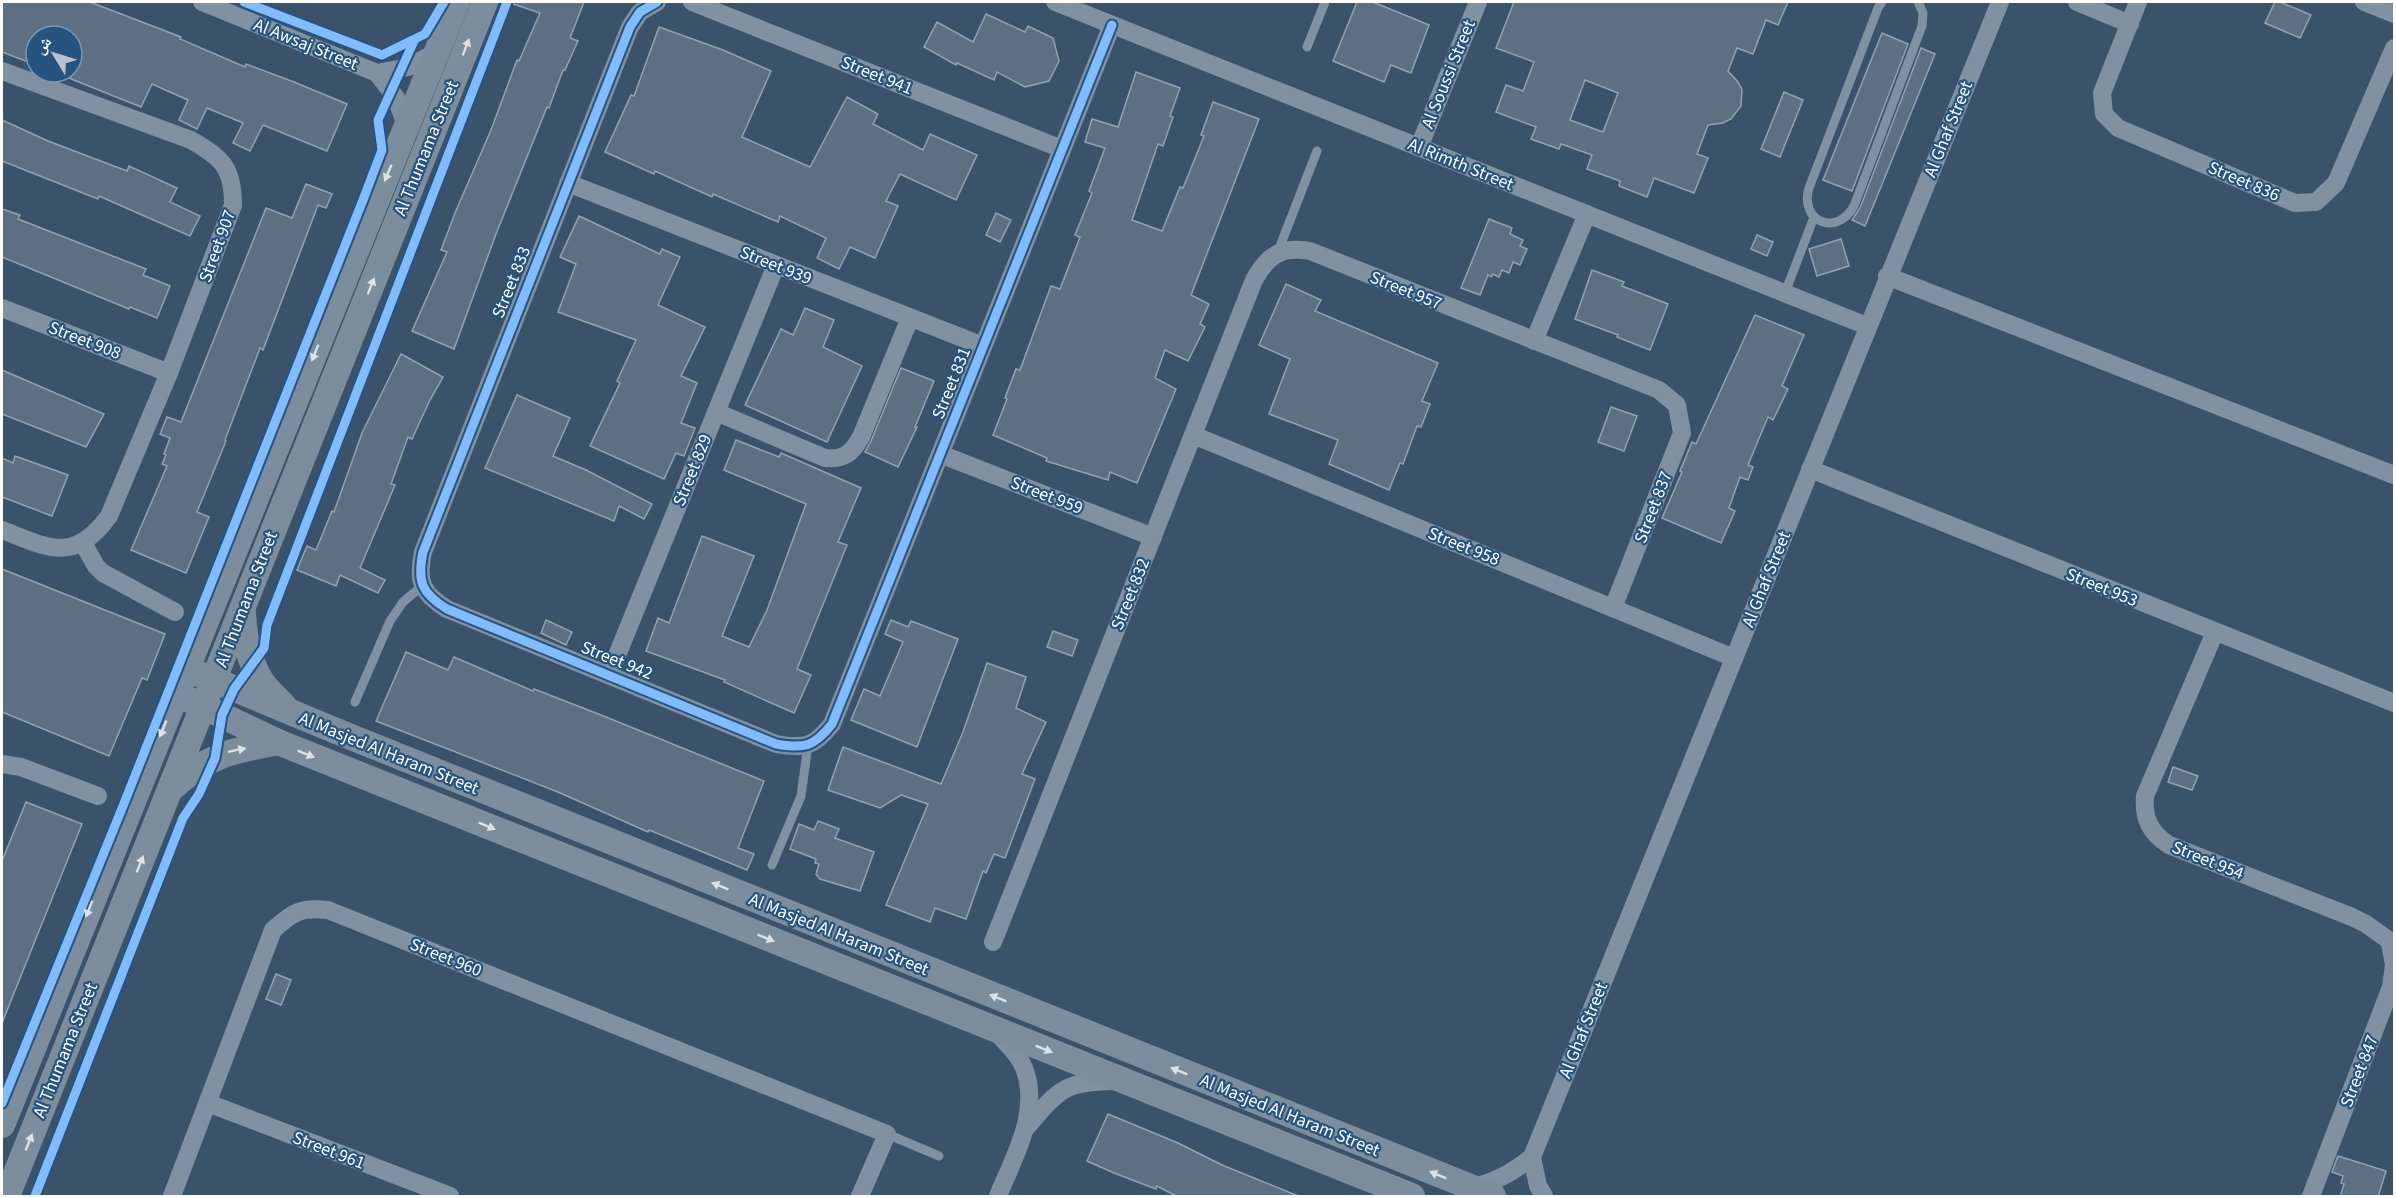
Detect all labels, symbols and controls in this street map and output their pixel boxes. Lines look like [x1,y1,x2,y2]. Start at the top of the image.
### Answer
street label: Al Awsaj Street [250,12,362,77]
street label: Al Soussi Street [1415,16,1482,132]
north arrow [24,24,84,84]
text: ش [29,32,57,59]
one-way arrow [462,38,472,56]
street label: Street 941 [837,50,917,101]
street label: Al Thumama Street [388,77,465,220]
street label: Al Ghaf Street [1918,77,1979,181]
street label: Al Rimth Street [1404,132,1517,197]
street label: Street 836 [2204,155,2283,208]
one-way arrow [383,164,393,182]
street label: Street 907 [193,206,242,286]
street label: Street 939 [736,240,816,291]
street label: Street 833 [486,242,537,322]
street label: Street 957 [1366,265,1446,316]
one-way arrow [366,277,376,295]
street label: Street 908 [45,315,125,366]
street label: Street 831 [926,343,977,423]
one-way arrow [310,345,320,363]
street label: Street 829 [667,430,718,510]
street label: Street 837 [1628,467,1679,547]
street label: Street 959 [1007,470,1087,521]
street label: Street 958 [1424,521,1504,572]
street label: Al Ghaf Street [1736,527,1797,631]
street label: Al Thumama Street [209,528,284,671]
street label: Street 832 [1105,554,1156,634]
street label: Street 953 [2062,562,2142,613]
street label: Street 942 [577,635,657,686]
street label: Al Masjed Al Haram Street [295,706,482,801]
one-way arrow [158,720,168,738]
one-way arrow [228,745,247,754]
one-way arrow [297,750,315,759]
one-way arrow [478,822,496,831]
street label: Street 954 [2168,835,2248,886]
one-way arrow [136,855,145,873]
one-way arrow [711,881,729,890]
street label: Al Masjed Al Haram Street [745,887,932,982]
one-way arrow [84,901,94,919]
street label: Street 960 [406,932,486,983]
one-way arrow [757,933,775,943]
street label: Al Ghaf Street [1553,978,1614,1082]
street label: Al Thumama Street [27,979,104,1122]
one-way arrow [989,993,1007,1003]
street label: Street 847 [2334,1031,2385,1111]
one-way arrow [1035,1045,1053,1054]
one-way arrow [1170,1066,1188,1076]
street label: Al Masjed Al Haram Street [1196,1068,1383,1163]
street label: Street 961 [289,1125,369,1176]
one-way arrow [24,1133,34,1151]
one-way arrow [1429,1170,1447,1179]

